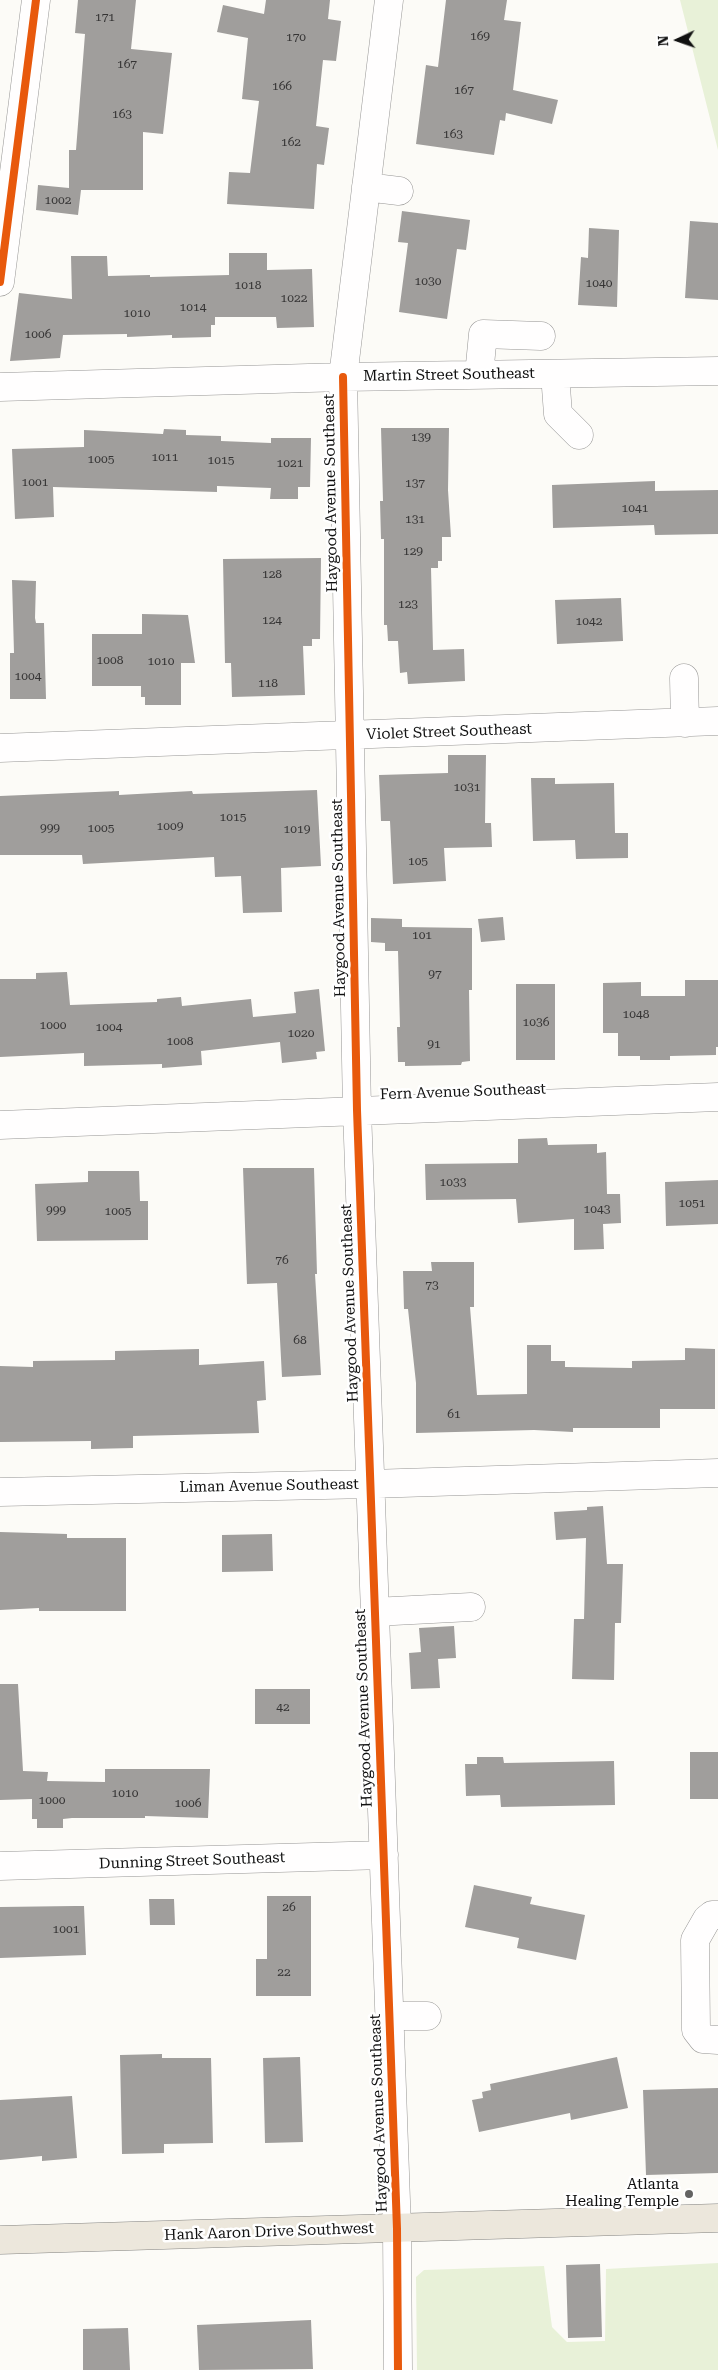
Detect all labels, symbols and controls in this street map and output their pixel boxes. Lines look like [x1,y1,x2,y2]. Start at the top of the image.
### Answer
house number: 171 [95,10,115,24]
north arrow [653,15,703,65]
house number: 169 [470,29,490,43]
house number: 170 [286,30,306,44]
text: N [655,35,671,47]
house number: 167 [117,57,137,71]
house number: 166 [272,79,292,93]
house number: 167 [454,83,474,97]
house number: 163 [112,107,132,121]
house number: 163 [443,127,463,141]
house number: 162 [281,135,301,149]
house number: 1002 [45,193,71,207]
house number: 1030 [415,274,441,288]
house number: 1040 [586,276,612,290]
house number: 1018 [235,278,261,292]
house number: 1022 [281,291,307,305]
house number: 1014 [180,300,206,314]
house number: 1010 [124,306,150,320]
house number: 1006 [25,327,51,341]
street label: Martin Street Southeast [363,365,535,385]
street label: Haygood Avenue Southeast [320,393,342,593]
house number: 139 [411,430,431,444]
house number: 1011 [152,450,178,464]
house number: 1005 [88,452,114,466]
house number: 1015 [208,453,234,467]
house number: 1021 [277,456,303,470]
house number: 1001 [22,475,48,489]
house number: 137 [405,476,425,490]
house number: 1041 [622,501,648,515]
house number: 131 [405,512,425,526]
house number: 129 [403,544,423,558]
house number: 128 [262,567,282,581]
house number: 123 [398,597,418,611]
house number: 124 [262,613,282,627]
house number: 1042 [576,614,602,628]
house number: 1008 [97,653,123,667]
house number: 1010 [148,654,174,668]
house number: 1004 [15,669,41,683]
house number: 118 [258,676,278,690]
street label: Violet Street Southeast [366,720,532,744]
house number: 1031 [454,780,480,794]
street label: Haygood Avenue Southeast [328,798,350,998]
house number: 1015 [220,810,246,824]
house number: 1009 [157,819,183,833]
house number: 999 [40,821,60,835]
house number: 1005 [88,821,114,835]
house number: 1019 [284,822,310,836]
house number: 105 [408,854,428,868]
house number: 101 [412,928,432,942]
house number: 97 [428,967,442,981]
house number: 1048 [623,1007,649,1021]
house number: 1036 [523,1015,549,1029]
house number: 1000 [40,1018,66,1032]
house number: 1004 [96,1020,122,1034]
house number: 1020 [288,1026,314,1040]
house number: 1008 [167,1034,193,1048]
house number: 91 [427,1037,441,1051]
street label: Fern Avenue Southeast [380,1080,546,1104]
house number: 1033 [440,1175,466,1189]
house number: 1051 [679,1196,705,1210]
house number: 1043 [584,1202,610,1216]
house number: 999 [46,1203,66,1217]
street label: Haygood Avenue Southeast [338,1203,362,1403]
house number: 1005 [105,1204,131,1218]
house number: 76 [275,1253,289,1267]
house number: 73 [425,1278,439,1292]
house number: 68 [293,1333,307,1347]
house number: 61 [447,1407,461,1421]
street label: Liman Avenue Southeast [179,1475,359,1497]
street label: Haygood Avenue Southeast [352,1608,376,1808]
house number: 42 [276,1700,290,1714]
house number: 1010 [112,1786,138,1800]
house number: 1000 [39,1793,65,1807]
house number: 1006 [175,1796,201,1810]
street label: Dunning Street Southeast [99,1849,285,1873]
house number: 26 [282,1900,296,1914]
house number: 1001 [53,1922,79,1936]
house number: 22 [277,1965,291,1979]
street label: Haygood Avenue Southeast [367,2013,391,2213]
place label: Atlanta Healing Temple [565,2176,679,2211]
marker: Atlanta Healing Temple [683,2188,695,2200]
street label: Hank Aaron Drive Southwest [164,2219,374,2245]

